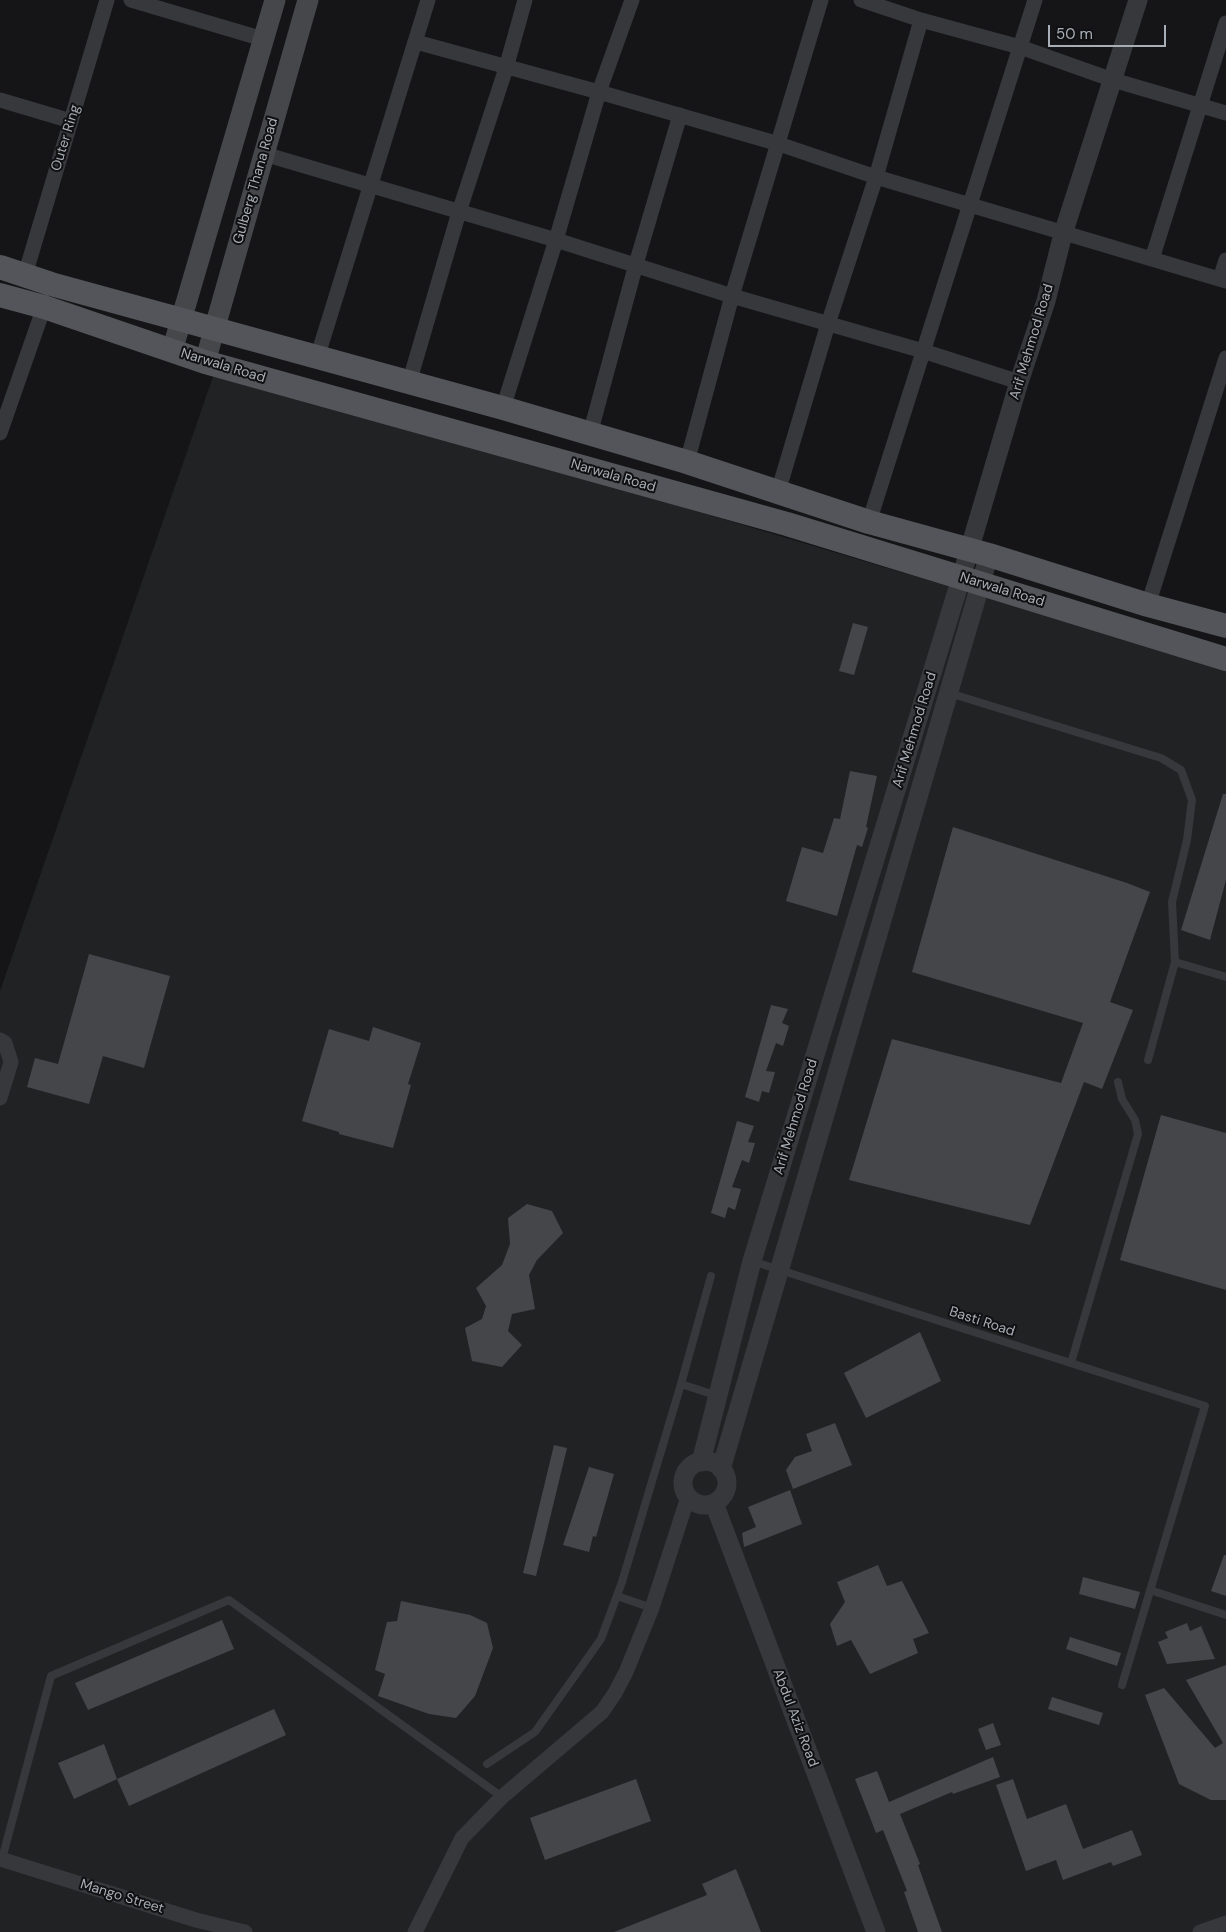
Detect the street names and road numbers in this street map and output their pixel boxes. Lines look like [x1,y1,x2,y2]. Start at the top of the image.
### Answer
street label: Outer Ring [48,103,84,173]
street label: Gulberg Thana Road [230,116,282,246]
street label: Arif Mehmod Road [1006,282,1058,402]
street label: Narwala Road [179,345,267,387]
street label: Narwala Road [569,456,657,496]
street label: Narwala Road [958,569,1046,611]
street label: Arif Mehmod Road [889,670,941,790]
street label: Arif Mehmod Road [770,1057,822,1177]
street label: Basti Road [947,1304,1017,1340]
street label: Abdul Aziz Road [769,1667,821,1769]
street label: Mango Street [78,1876,166,1918]

